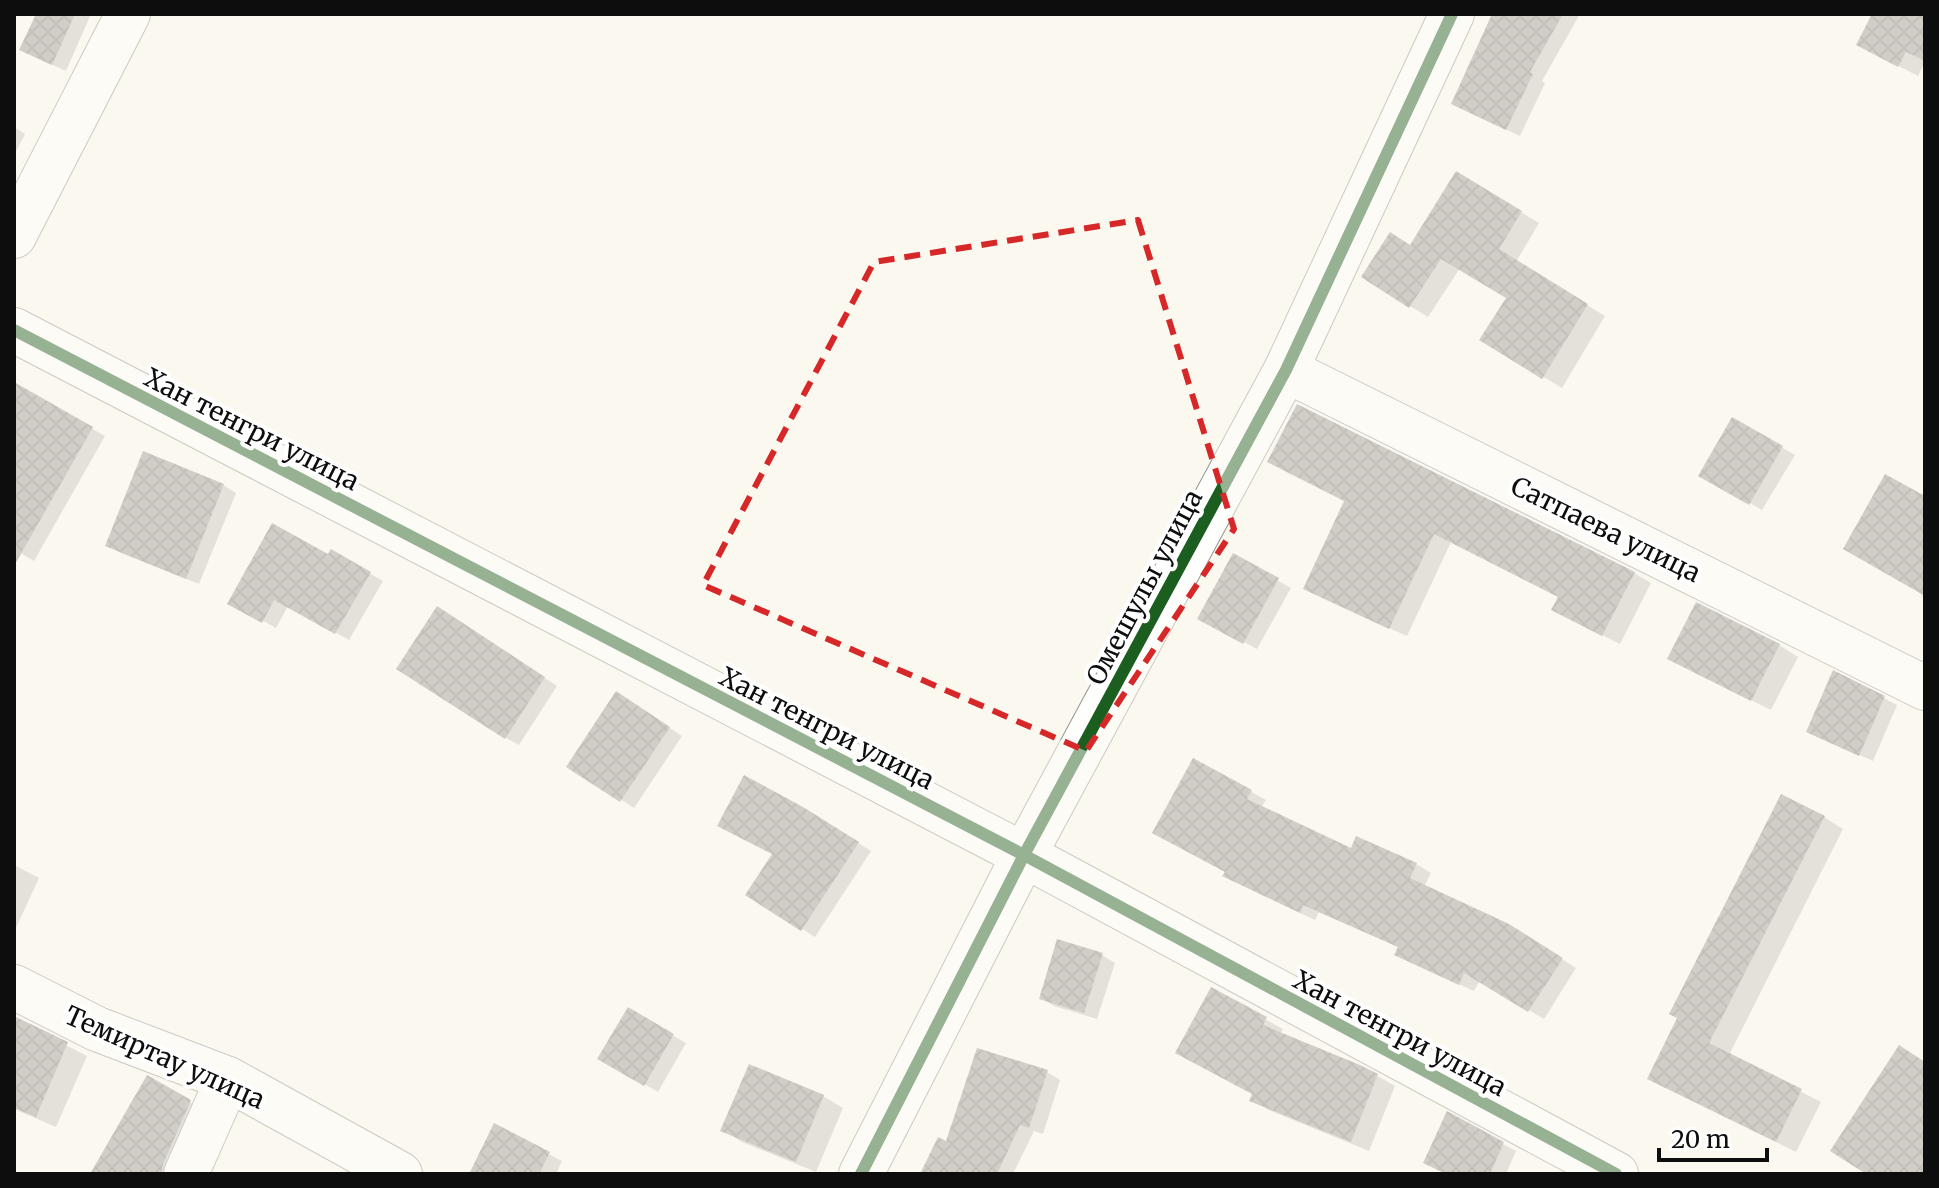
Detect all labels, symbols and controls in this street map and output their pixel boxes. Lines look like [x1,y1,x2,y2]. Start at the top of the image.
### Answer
street label: Хан тенгри улица [139,361,365,497]
street label: Сатпаева улица [1506,469,1706,589]
street label: Омешулы улица [1079,484,1209,690]
street label: Хан тенгри улица [714,660,940,796]
street label: Хан тенгри улица [1288,963,1512,1103]
street label: Темиртау улица [60,998,270,1116]
scale bar [1659,1112,1767,1162]
text: 20 m [1671,1124,1730,1155]

